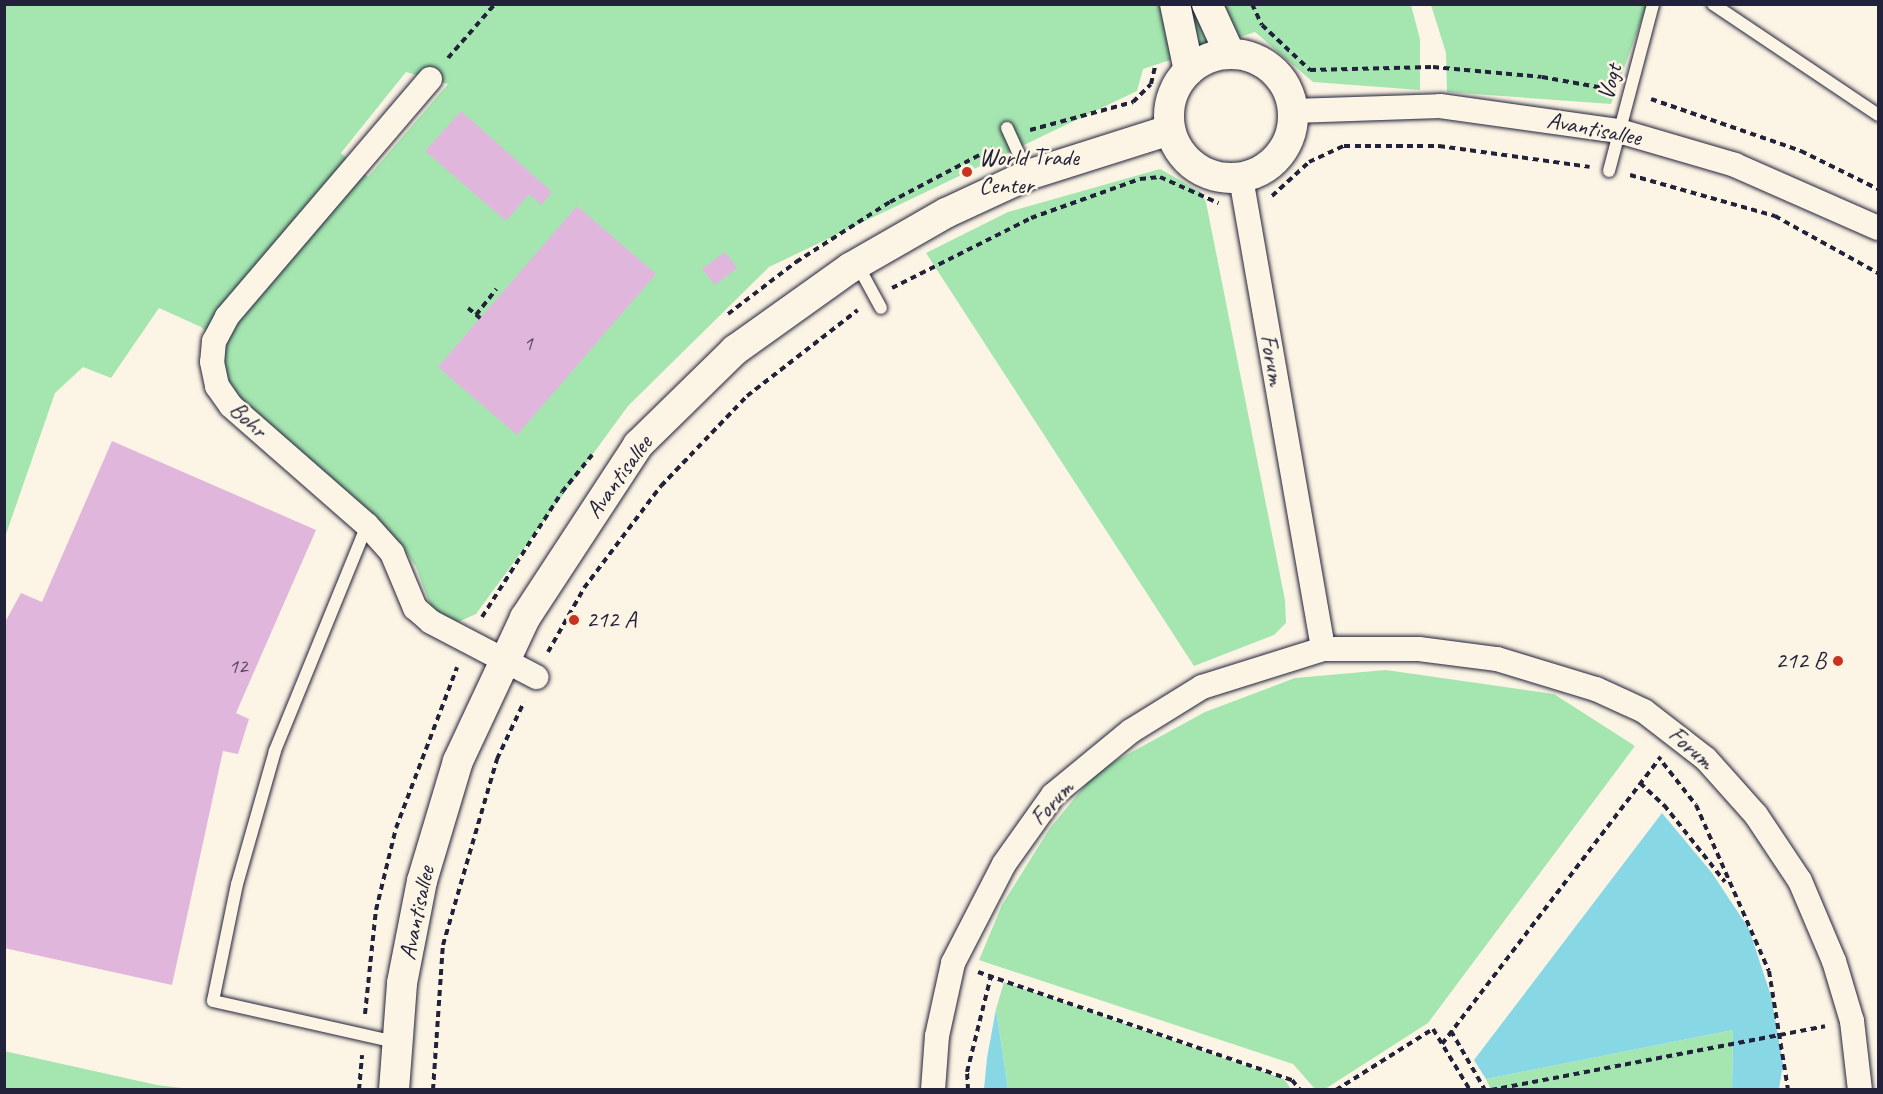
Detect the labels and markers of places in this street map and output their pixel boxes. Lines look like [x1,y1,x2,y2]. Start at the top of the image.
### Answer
place label: World Trade Center [979,144,1078,200]
marker: World Trade Center [960,165,974,179]
place label: 212 A [586,606,636,634]
marker: 212 A [567,613,581,627]
place label: 212 B [1775,647,1826,675]
marker: 212 B [1831,654,1845,668]

